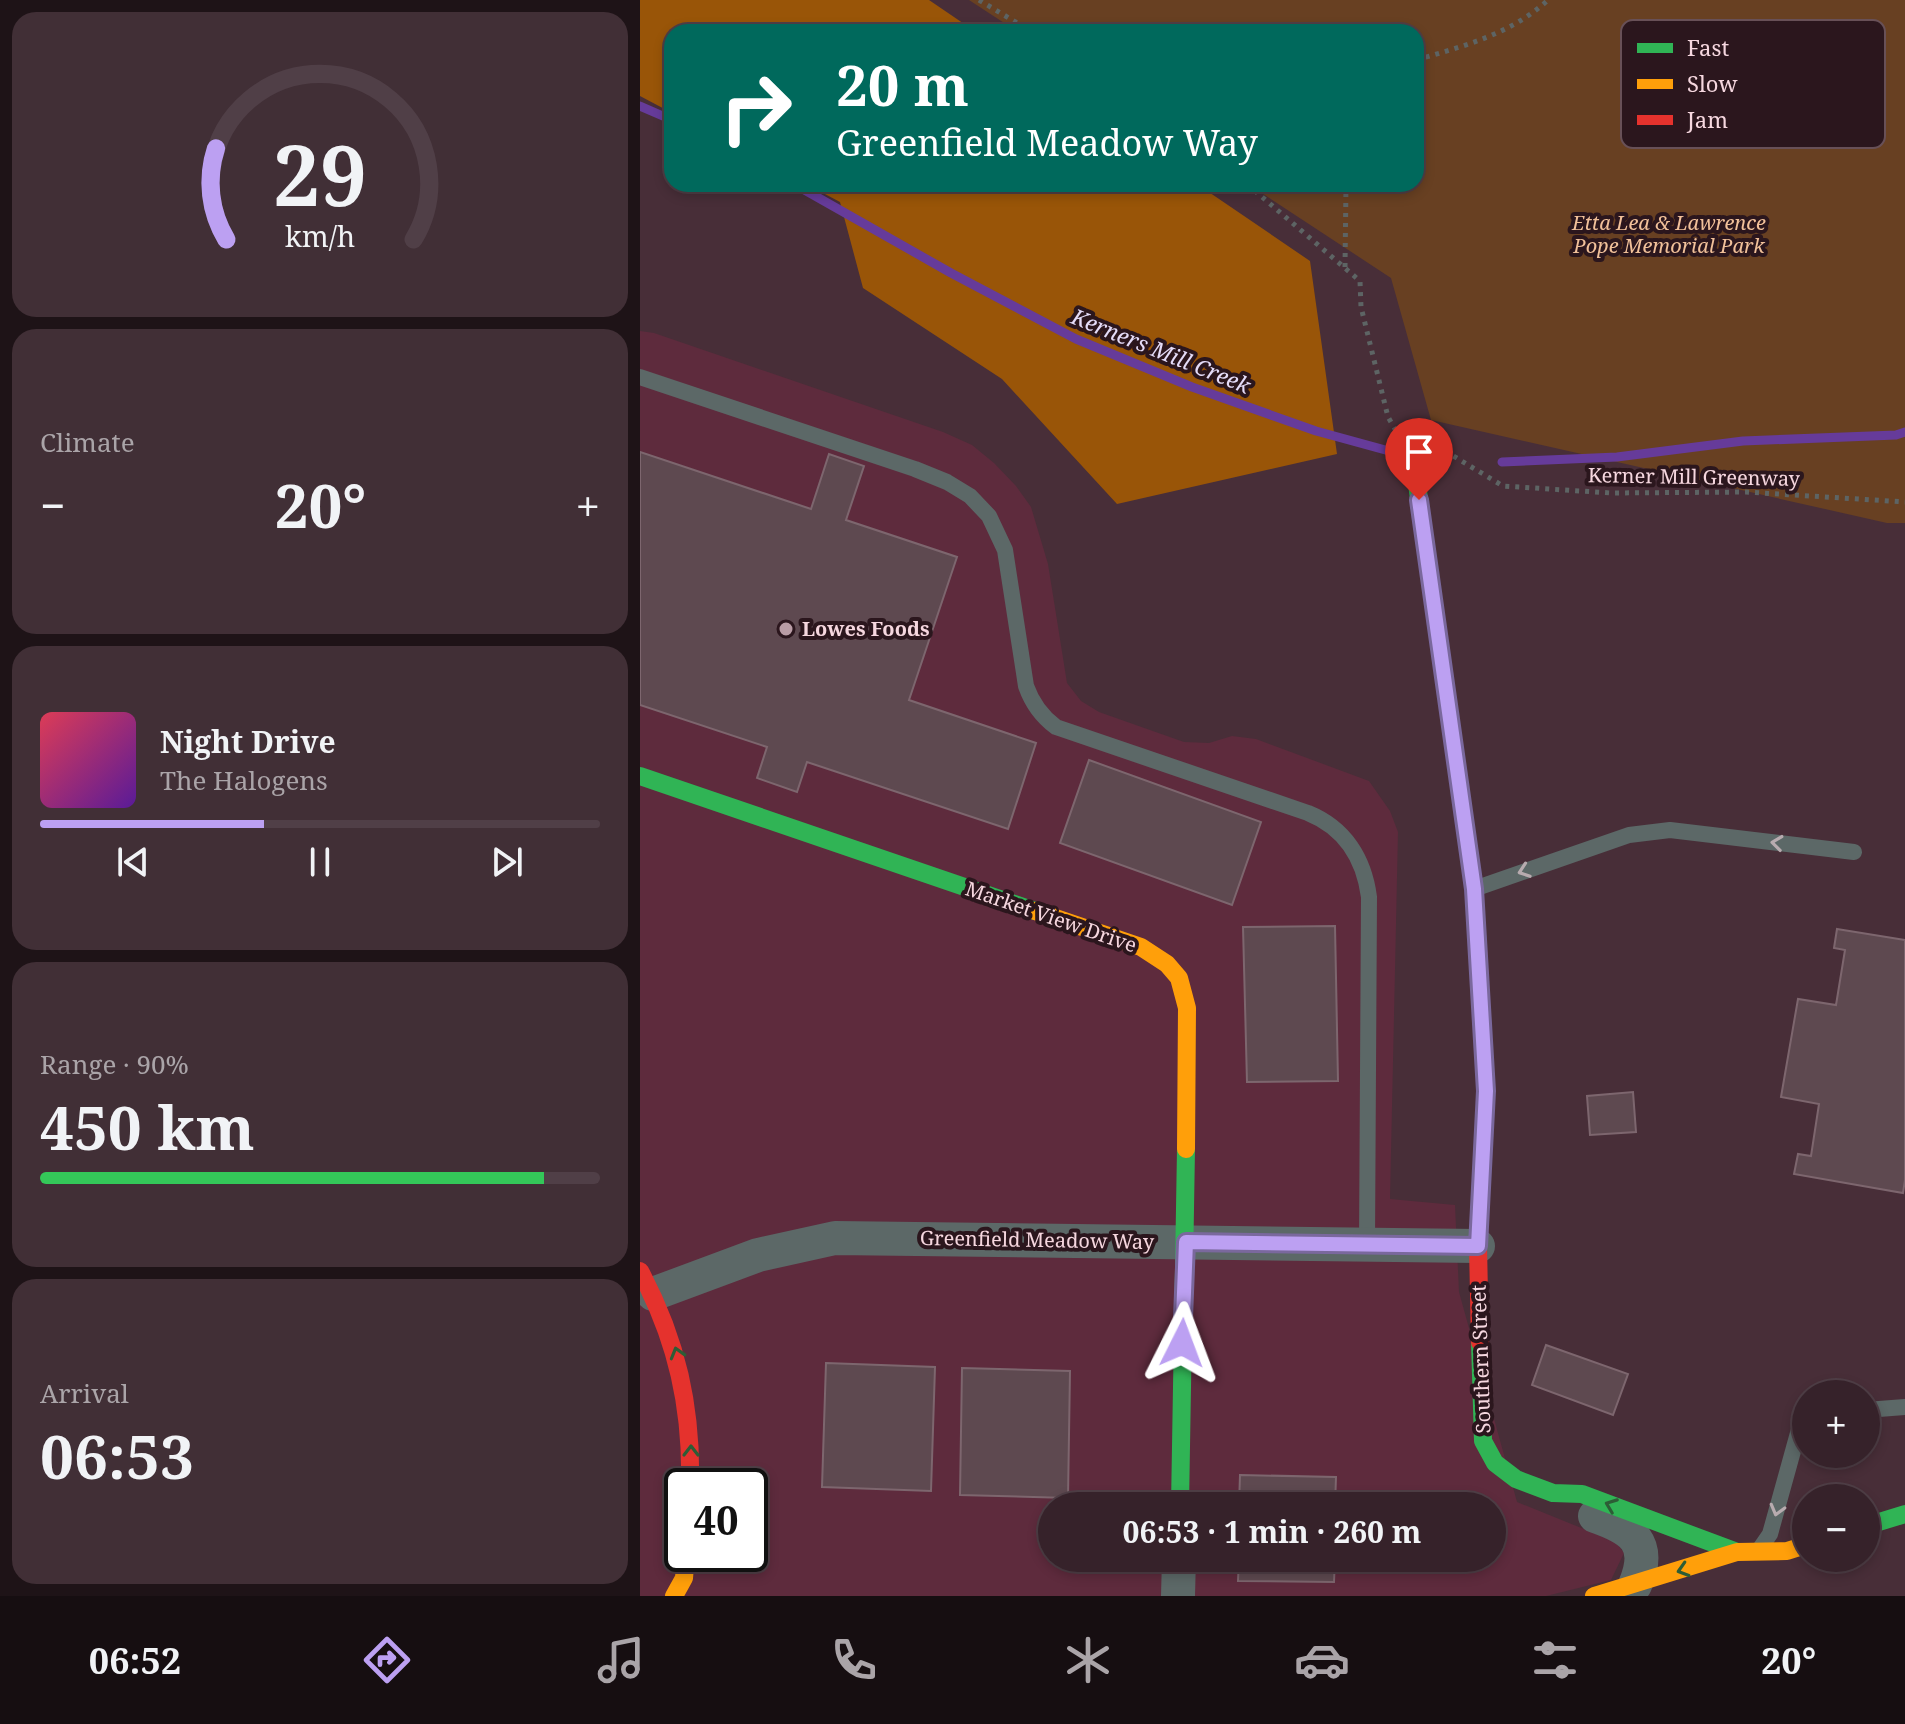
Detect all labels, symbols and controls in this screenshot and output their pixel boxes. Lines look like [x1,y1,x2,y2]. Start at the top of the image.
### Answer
legend [1621,20,1885,148]
text: Fast [1687,32,1729,62]
text: 20 m [836,46,969,122]
icon: right [704,56,808,160]
text: Slow [1687,68,1737,98]
text: Jam [1686,104,1728,134]
text: 29 [273,117,367,230]
text: Greenfield Meadow Way [836,118,1258,167]
park label: Etta Lea & Lawrence Pope Memorial Park [1571,209,1766,259]
text: km/h [285,217,355,256]
water label: Kerners Mill Creek [1066,300,1257,400]
pin [1385,418,1453,500]
text: Climate [40,424,135,460]
icon: arrive [1397,430,1441,474]
street label: Kerner Mill Greenway [1588,461,1801,492]
text: 20° [275,464,366,546]
text: − [40,475,65,535]
text: + [575,475,600,535]
place label: Lowes Foods [802,615,930,642]
marker: Lowes Foods [777,620,795,638]
text: Night Drive [160,721,336,762]
text: The Halogens [160,762,328,798]
one-way arrow [1770,834,1783,851]
icon: previous [111,840,155,884]
icon: pause [298,840,342,884]
icon: next [485,840,529,884]
one-way arrow [1518,862,1532,878]
street label: Market View Drive [962,875,1140,958]
text: Range · 90% [40,1046,189,1082]
text: 450 km [40,1086,255,1168]
street label: Greenfield Meadow Way [920,1224,1155,1255]
street label: Southern Street [1464,1284,1497,1434]
position arrow [1140,1301,1224,1385]
one-way arrow [669,1347,686,1361]
text: Arrival [40,1375,129,1411]
map controls [1792,1380,1880,1572]
button: + [1792,1380,1880,1468]
text: 06:53 [40,1415,194,1497]
one-way arrow [682,1444,699,1457]
speed limit sign: 40 [664,1468,768,1572]
button: − [1792,1484,1880,1572]
one-way arrow [1605,1498,1619,1515]
one-way arrow [1769,1502,1786,1516]
text: 06:53 · 1 min · 260 m [1123,1511,1421,1552]
one-way arrow [1677,1561,1691,1577]
icon: directions [359,1632,415,1688]
icon: music [593,1632,649,1688]
icon: phone [826,1632,882,1688]
icon: climate [1060,1632,1116,1688]
icon: car [1294,1632,1350,1688]
icon: filters [1527,1632,1583,1688]
text: 06:52 [89,1636,181,1685]
text: 20° [1761,1636,1816,1685]

